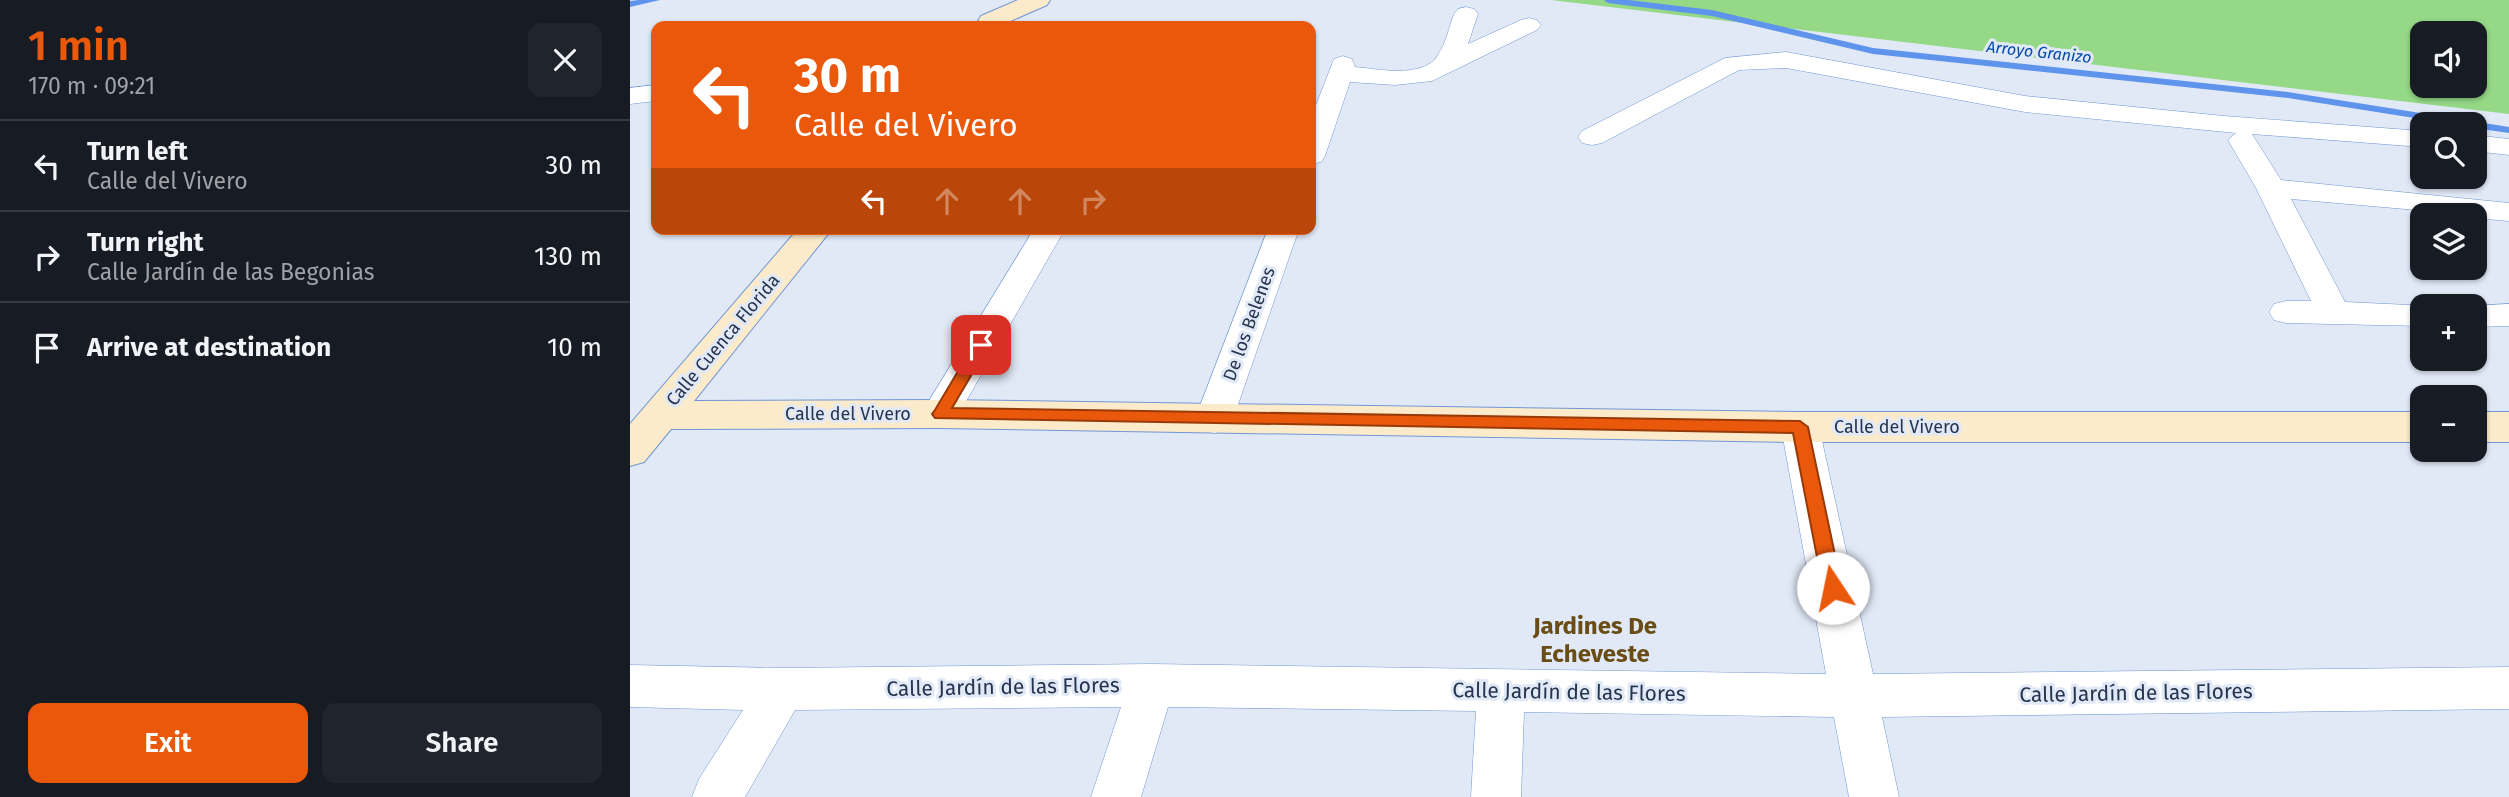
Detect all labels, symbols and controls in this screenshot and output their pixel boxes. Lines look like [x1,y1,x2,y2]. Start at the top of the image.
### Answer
text: 1 min [28,21,129,71]
map controls [2410,21,2487,462]
button: sound [2410,21,2487,98]
button: close [528,23,602,97]
water label: Arroyo Granizo [1985,37,2092,67]
text: 30 m [794,46,901,105]
icon: left [679,49,770,140]
text: 170 m · 09:21 [28,72,155,100]
text: Calle del Vivero [794,106,1018,144]
button: search [2410,112,2487,189]
text: Turn left [87,136,188,167]
icon: left [28,147,66,185]
text: 30 m [545,150,602,181]
text: Calle del Vivero [87,167,248,195]
icon: left [855,182,893,220]
icon: ahead [928,182,966,220]
icon: ahead [1001,182,1039,220]
icon: right [1074,182,1112,220]
button: layers [2410,203,2487,280]
text: Turn right [87,227,204,258]
icon: right [28,238,66,276]
text: 130 m [534,241,602,272]
text: Calle Jardín de las Begonias [87,258,374,286]
street label: De los Belenes [1218,264,1280,384]
street label: Calle Cuenca Florida [662,270,784,410]
button: + [2410,294,2487,371]
pin [951,315,1011,375]
icon: arrive [962,326,1000,364]
icon: arrive [28,329,66,367]
text: Arrive at destination [87,332,331,363]
text: 10 m [547,332,602,363]
button: − [2410,385,2487,462]
street label: Calle del Vivero [785,403,911,425]
street label: Calle del Vivero [1834,416,1960,438]
position arrow [1796,551,1870,625]
district label: Jardines De Echeveste [1532,612,1657,668]
street label: Calle Jardín de las Flores [886,672,1120,702]
street label: Calle Jardín de las Flores [1452,677,1686,707]
street label: Calle Jardín de las Flores [2019,678,2253,708]
button: Exit [28,703,308,783]
button: Share [322,703,602,783]

